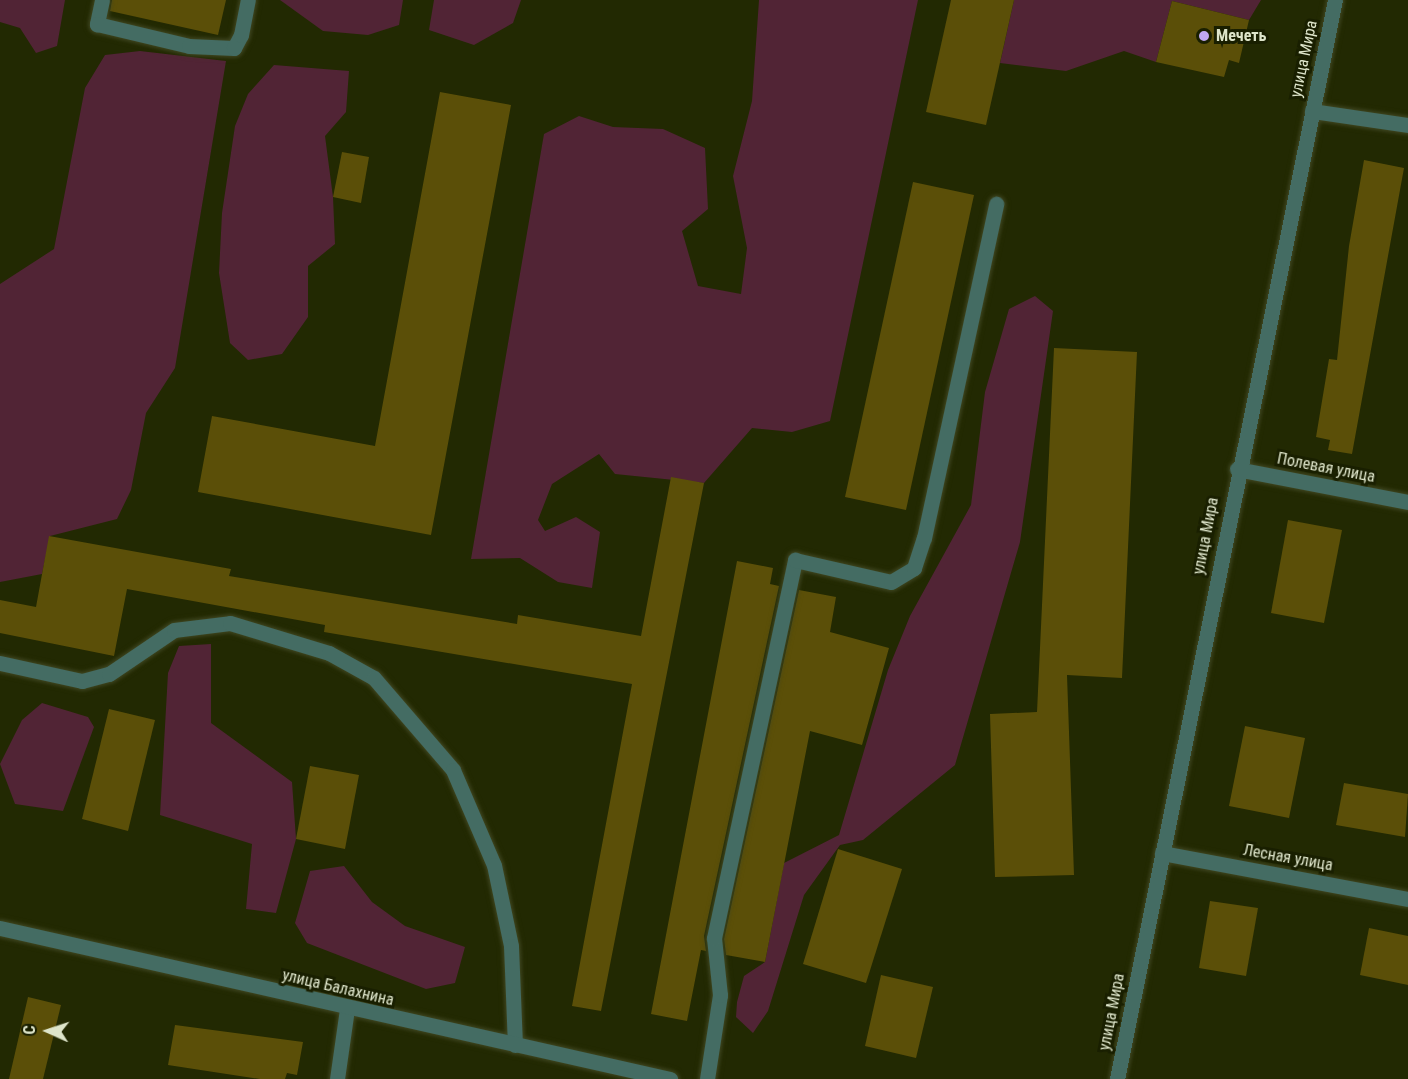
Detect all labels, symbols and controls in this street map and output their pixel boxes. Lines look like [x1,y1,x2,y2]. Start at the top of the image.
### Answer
street label: улица Мира [1286,19,1322,99]
place label: Мечеть [1216,26,1266,46]
marker: Мечеть [1197,29,1211,43]
street label: Полевая улица [1275,449,1377,487]
street label: улица Мира [1189,496,1223,576]
street label: Лесная улица [1242,841,1334,875]
street label: улица Балахнина [280,966,396,1010]
street label: улица Мира [1095,972,1129,1052]
north arrow [18,1001,78,1061]
text: С [20,1025,39,1035]

